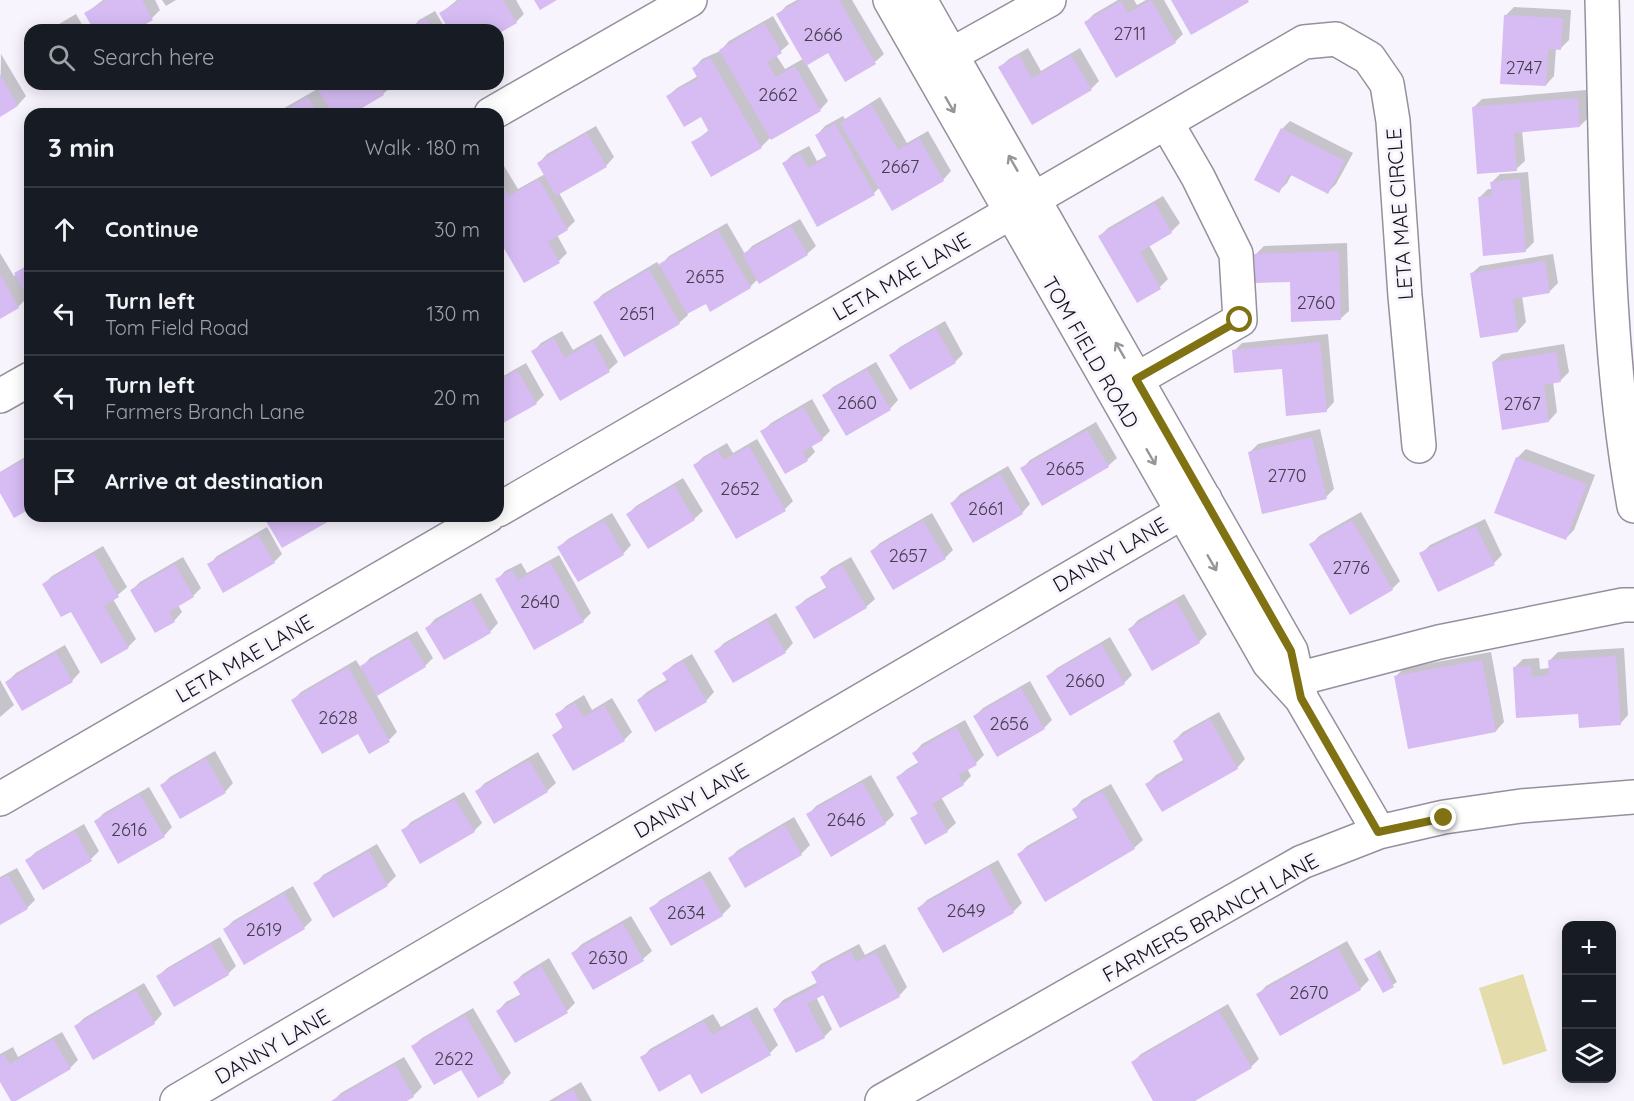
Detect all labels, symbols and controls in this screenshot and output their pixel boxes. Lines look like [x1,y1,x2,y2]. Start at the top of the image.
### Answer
house number: 2711 [1113,22,1147,45]
house number: 2666 [803,23,843,46]
search box [24,24,504,90]
icon: search [45,41,78,74]
text: Search here [93,43,214,71]
house number: 2747 [1506,56,1542,79]
house number: 2662 [758,83,798,106]
one-way arrow [945,97,957,114]
street label: LETA MAE CIRCLE [1380,127,1418,301]
text: 3 min [48,131,115,164]
text: Walk · 180 m [365,135,480,160]
one-way arrow [1006,154,1018,171]
house number: 2667 [881,155,919,178]
icon: ahead [48,213,81,246]
text: Continue [105,215,199,243]
text: 30 m [434,217,480,242]
street label: LETA MAE LANE [828,226,974,326]
house number: 2655 [685,265,725,288]
street label: TOM FIELD ROAD [1037,271,1145,433]
text: Turn left [105,287,195,315]
house number: 2760 [1297,291,1335,314]
icon: left [48,297,81,330]
text: 130 m [427,301,480,326]
house number: 2651 [619,302,655,325]
route start [1226,306,1252,332]
text: Tom Field Road [105,315,249,340]
one-way arrow [1113,342,1125,359]
text: Turn left [105,371,195,399]
icon: left [48,381,81,414]
text: 20 m [433,385,480,410]
house number: 2660 [837,391,877,414]
house number: 2767 [1503,392,1541,415]
text: Farmers Branch Lane [105,399,305,424]
one-way arrow [1145,448,1157,465]
house number: 2665 [1045,457,1085,480]
house number: 2770 [1268,464,1306,487]
icon: arrive [48,465,81,498]
text: Arrive at destination [105,467,323,495]
house number: 2652 [720,477,760,500]
house number: 2661 [968,497,1004,520]
street label: DANNY LANE [1048,511,1172,597]
house number: 2657 [889,544,927,567]
one-way arrow [1206,554,1218,571]
house number: 2776 [1332,556,1370,579]
house number: 2640 [520,590,560,613]
street label: LETA MAE LANE [171,608,317,708]
house number: 2660 [1065,669,1105,692]
house number: 2628 [318,706,358,729]
house number: 2656 [989,712,1029,735]
street label: DANNY LANE [629,757,753,843]
route end [1430,804,1456,830]
house number: 2646 [826,808,866,831]
house number: 2616 [111,818,147,841]
street label: FARMERS BRANCH LANE [1097,847,1323,987]
house number: 2649 [946,899,986,922]
house number: 2634 [667,901,705,924]
house number: 2619 [246,918,282,941]
map controls [1562,921,1616,1083]
button: + [1562,921,1616,975]
house number: 2630 [588,946,628,969]
button: − [1562,975,1616,1029]
house number: 2670 [1289,981,1329,1004]
street label: DANNY LANE [210,1003,334,1089]
button: layers [1562,1029,1616,1083]
house number: 2622 [434,1047,474,1070]

